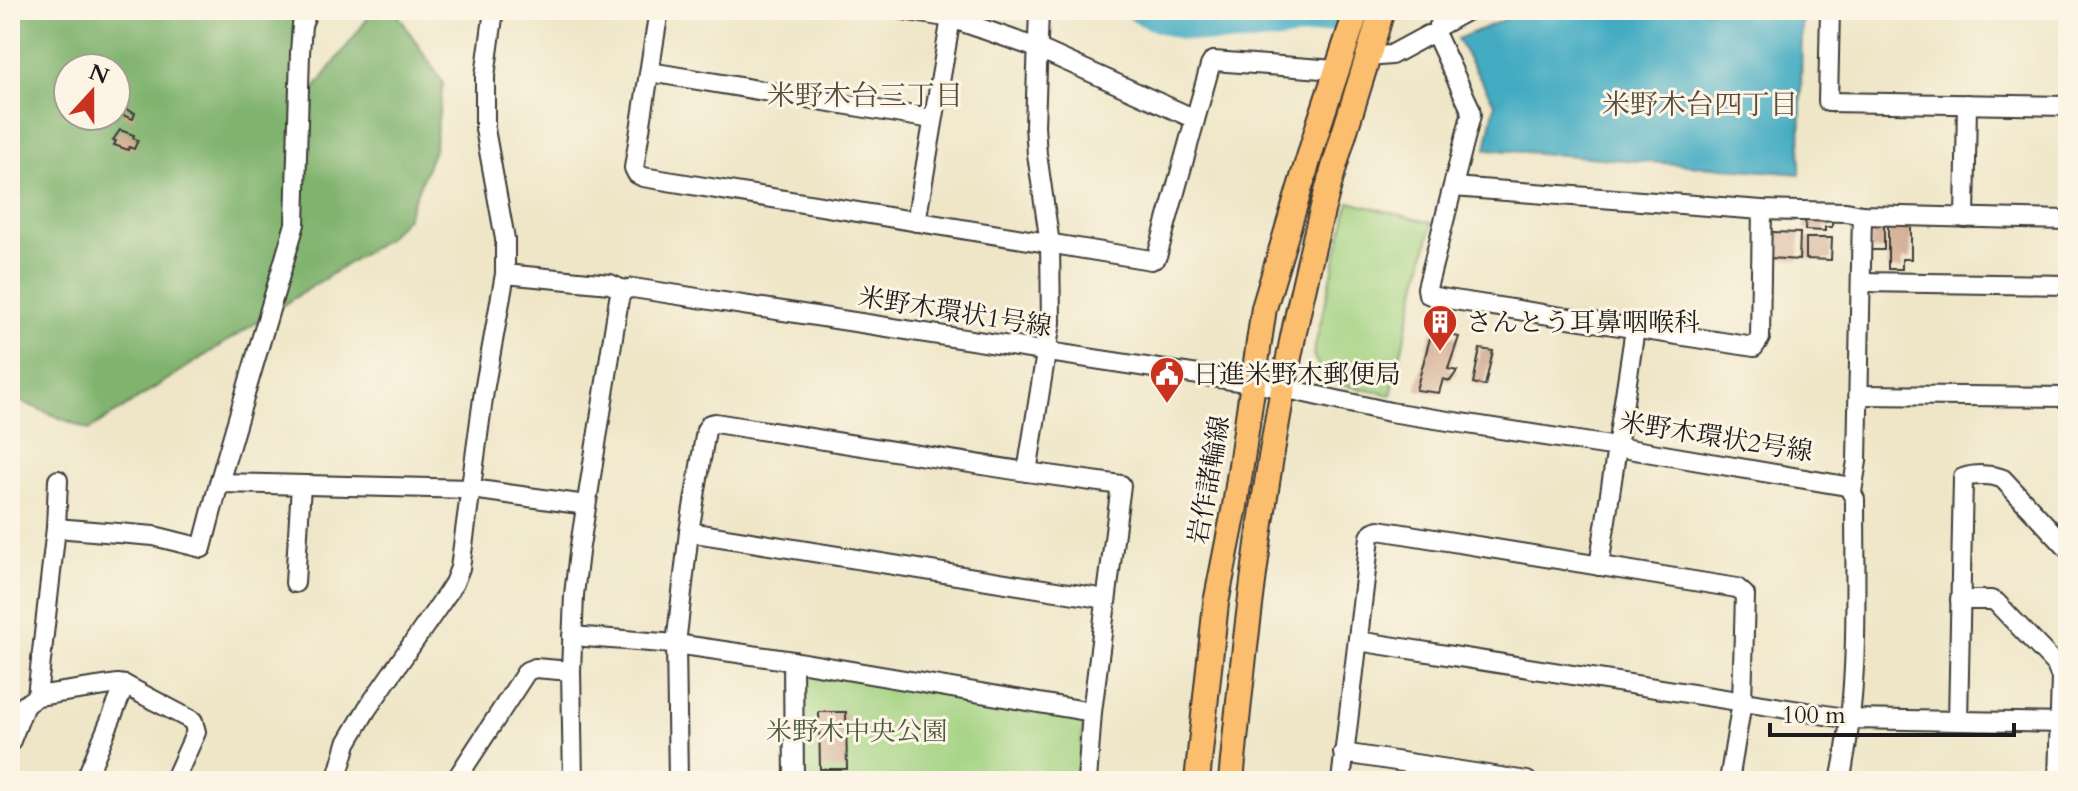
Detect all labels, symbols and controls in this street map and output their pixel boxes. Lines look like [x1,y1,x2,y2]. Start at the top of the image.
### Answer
north arrow [52,52,132,132]
text: N [85,57,113,92]
district label: 米野木台三丁目 [767,77,963,115]
district label: 米野木台四丁目 [1602,86,1798,124]
street label: 米野木環状1号線 [856,279,1054,345]
building icon: さんとう耳鼻咽喉科 [1421,303,1459,353]
place label: さんとう耳鼻咽喉科 [1466,305,1700,340]
public building icon: 日進米野木郵便局 [1148,355,1186,405]
place label: 日進米野木郵便局 [1193,357,1401,392]
street label: 米野木環状2号線 [1617,404,1815,470]
street label: 岩作諸輪線 [1180,413,1238,547]
scale bar [1770,687,2014,737]
text: 100 m [1782,699,1846,732]
park label: 米野木中央公園 [766,714,948,749]

